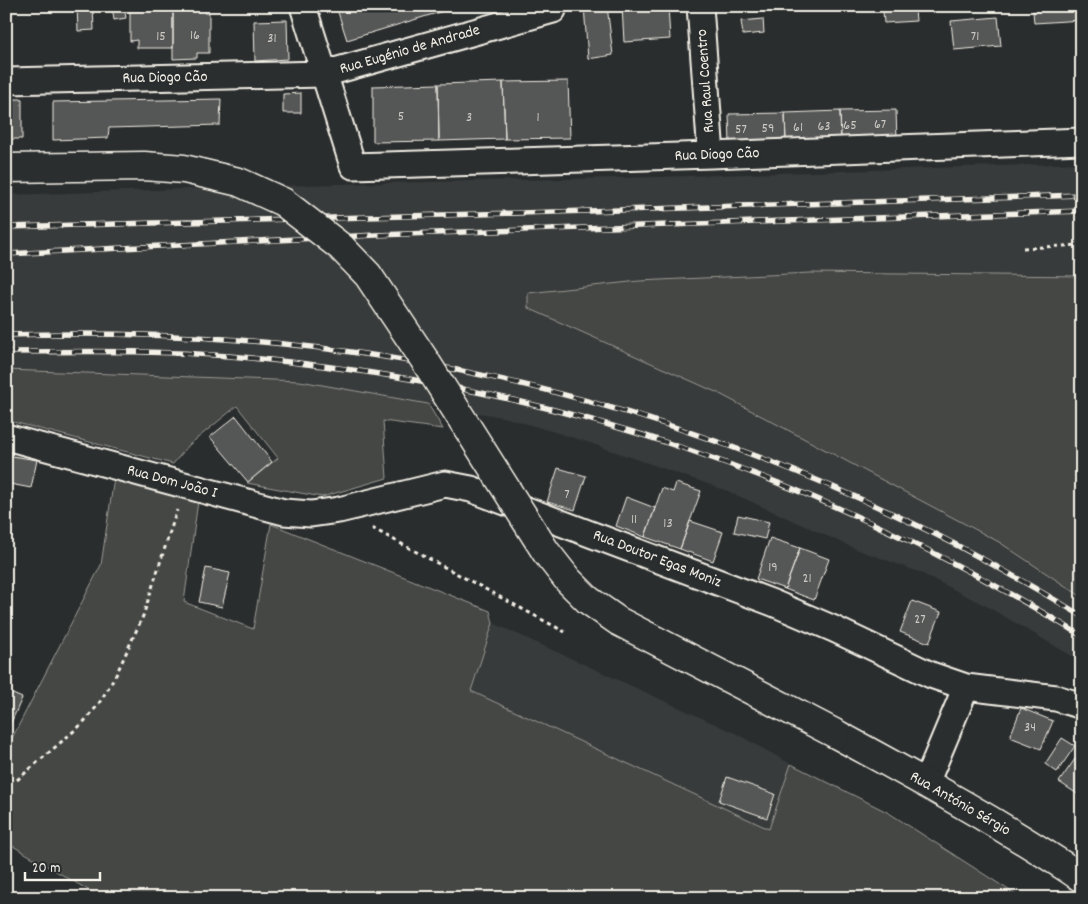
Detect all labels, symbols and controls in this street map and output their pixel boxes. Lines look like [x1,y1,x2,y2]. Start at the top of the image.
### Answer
street label: Rua Eugénio de Andrade [337,19,483,81]
house number: 16 [190,26,200,46]
house number: 15 [156,27,166,47]
house number: 71 [971,27,979,47]
street label: Rua Raul Coentro [691,28,721,134]
house number: 31 [267,29,277,49]
street label: Rua Diogo Cão [122,66,208,90]
house number: 5 [398,107,404,127]
house number: 3 [466,108,472,128]
house number: 1 [536,108,540,128]
house number: 67 [874,115,886,135]
house number: 65 [843,116,857,136]
house number: 63 [817,117,831,137]
house number: 61 [793,118,803,138]
house number: 59 [762,119,774,139]
house number: 57 [735,120,747,140]
street label: Rua Diogo Cão [674,142,760,168]
street label: Rua Dom João I [124,459,220,505]
house number: 7 [564,485,570,505]
house number: 11 [631,510,637,530]
house number: 13 [663,514,673,534]
street label: Rua Doutor Egas Moniz [589,524,725,594]
house number: 19 [768,558,778,578]
house number: 21 [802,569,812,589]
house number: 27 [914,610,926,630]
house number: 34 [1024,718,1036,738]
street label: Rua António Sérgio [905,766,1015,842]
scale bar [25,849,100,881]
text: 20 m [32,858,60,880]

